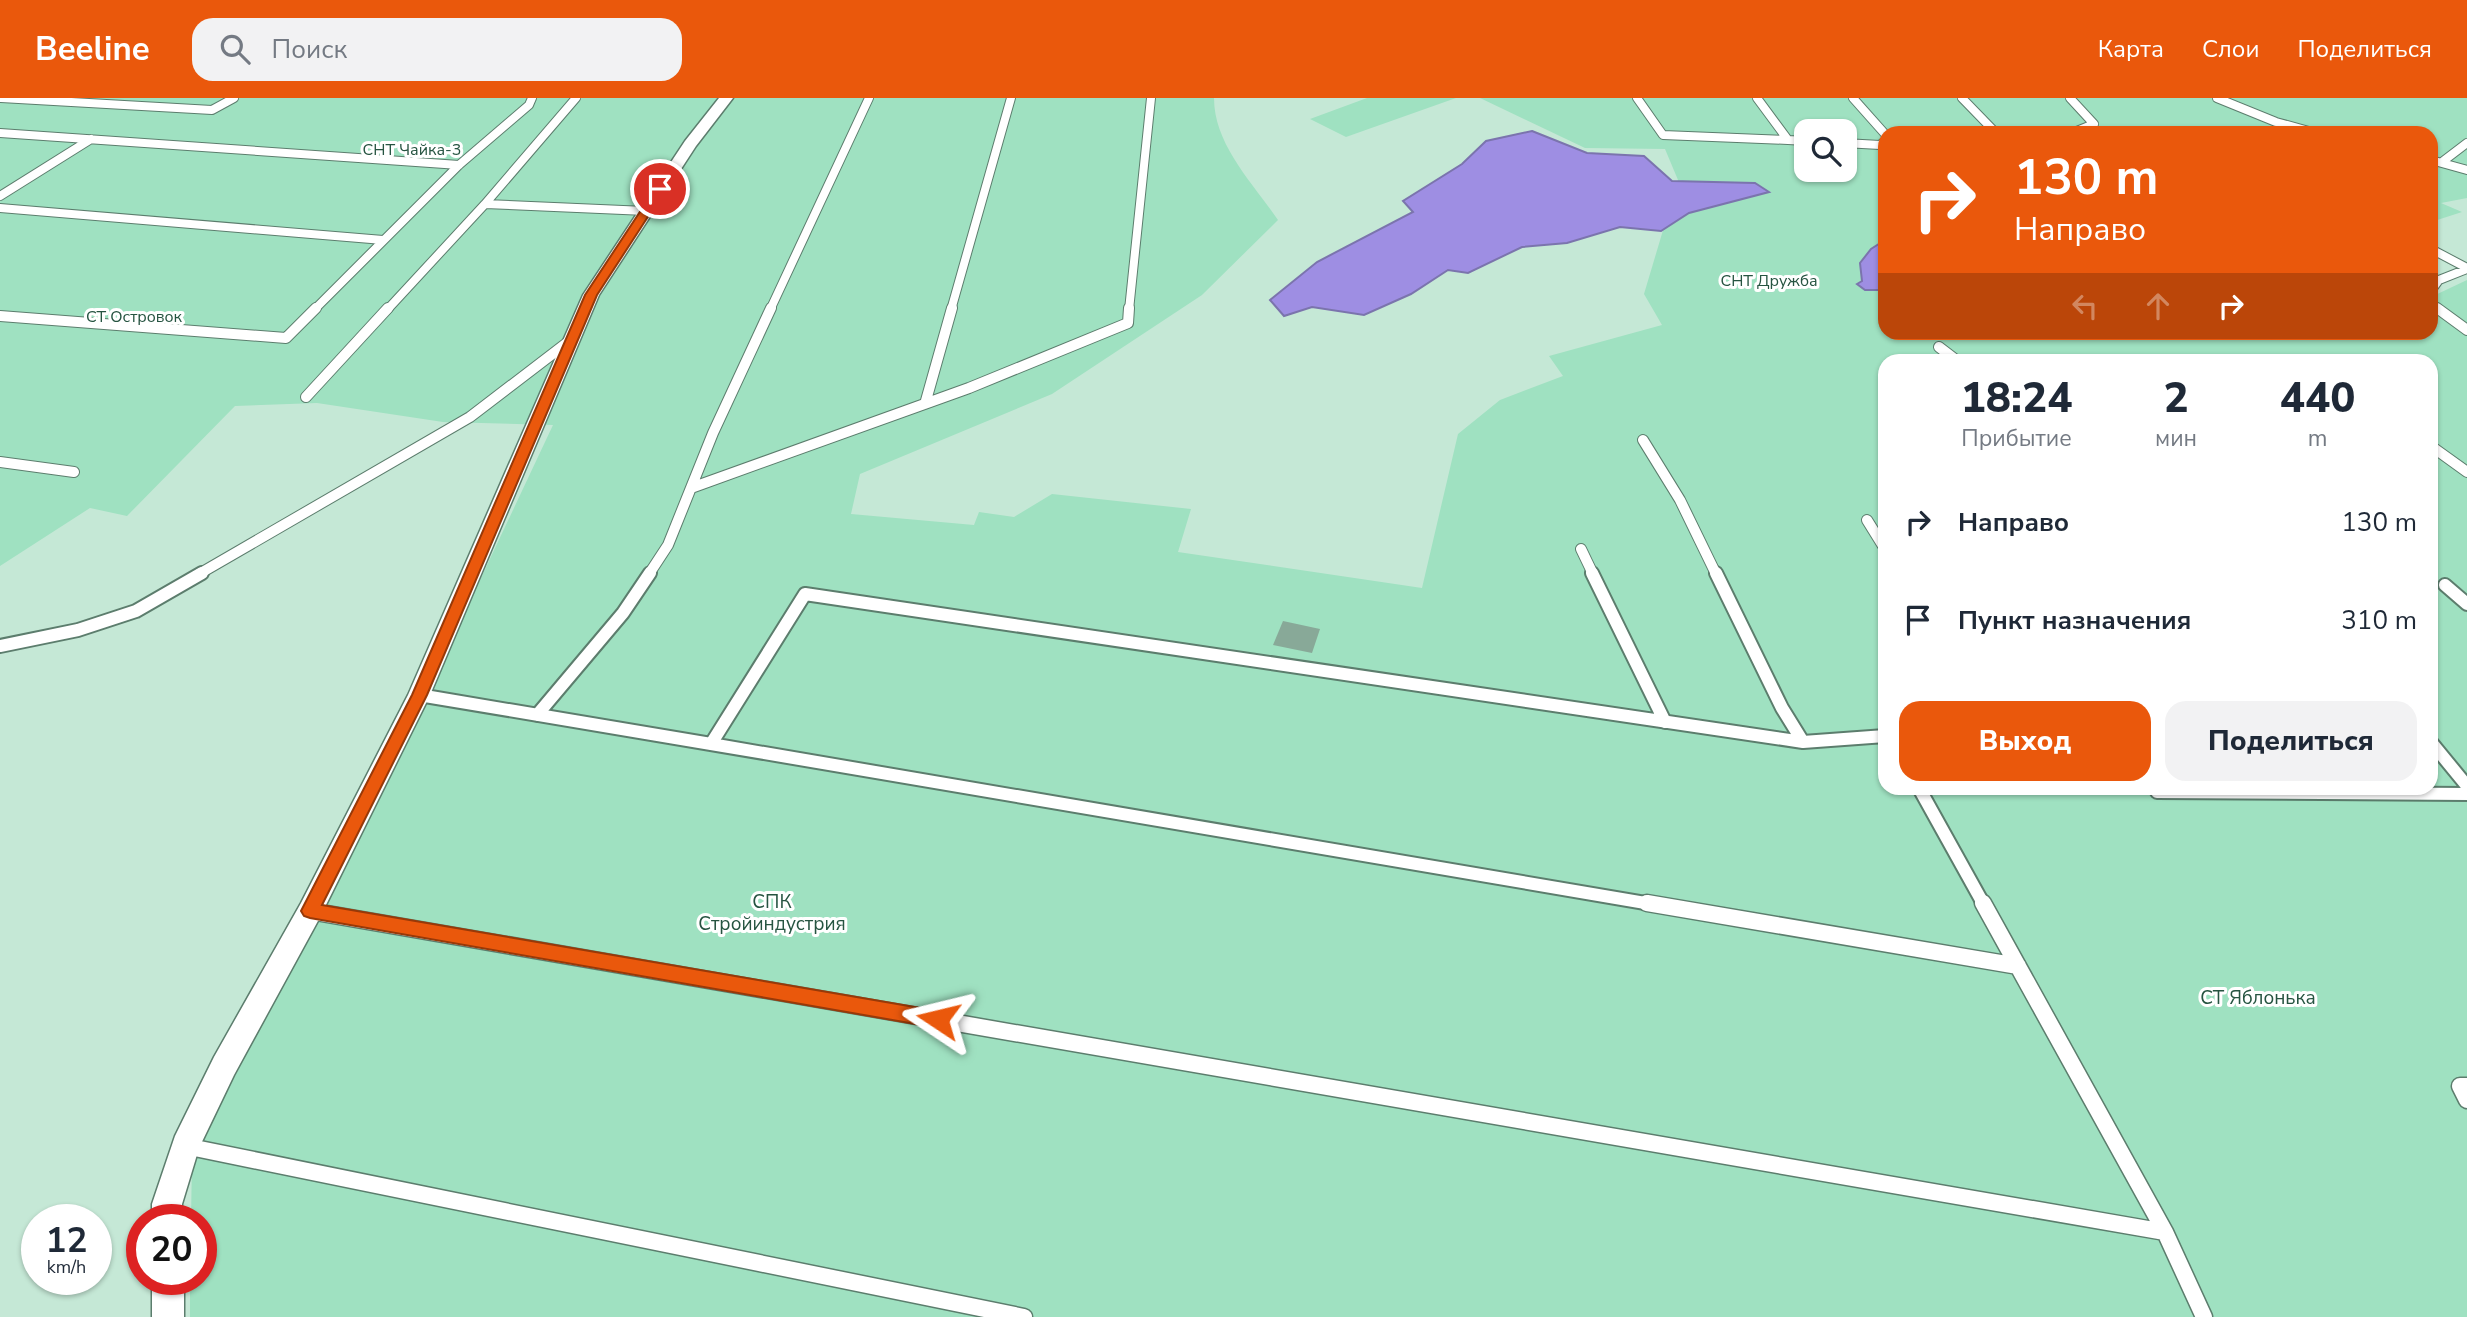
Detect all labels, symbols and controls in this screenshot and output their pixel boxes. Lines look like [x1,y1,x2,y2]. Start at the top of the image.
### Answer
search box [192,18,682,81]
text: Beeline [35,27,150,72]
icon: search [216,30,254,68]
text: Поиск [272,32,347,67]
text: Карта [2098,33,2164,65]
text: Слои [2202,33,2259,65]
text: Поделиться [2297,33,2432,65]
map controls [1794,119,1857,182]
button: search [1794,119,1857,182]
park label: СНТ Чайка-3 [363,139,461,161]
text: 130 m [2014,144,2158,211]
icon: right [1899,154,1990,245]
pin [630,159,690,219]
icon: arrive [641,170,679,208]
text: Направо [2014,208,2146,251]
park label: СНТ Дружба [1720,270,1818,292]
icon: left [2066,287,2104,325]
icon: ahead [2139,287,2177,325]
icon: right [2212,287,2250,325]
park label: СТ Островок [86,306,183,328]
text: 18:24 [1961,370,2072,427]
text: 2 [2163,370,2189,427]
text: 440 [2280,370,2355,427]
text: Прибытие [1961,423,2072,454]
text: мин [2155,423,2197,454]
text: m [2308,423,2327,454]
icon: right [1899,503,1937,541]
text: Направо [1958,505,2069,540]
text: 130 m [2341,505,2417,540]
icon: arrive [1899,601,1937,639]
text: Пункт назначения [1958,603,2191,638]
text: 310 m [2341,603,2417,638]
button: Выход [1899,701,2151,781]
button: Поделиться [2165,701,2417,781]
park label: СПК Стройиндустрия [698,889,846,937]
position arrow [901,982,975,1056]
park label: СТ Яблонька [2200,985,2316,1011]
speed limit sign: 20 [126,1204,217,1295]
text: 12 [45,1217,88,1264]
text: km/h [47,1255,86,1279]

